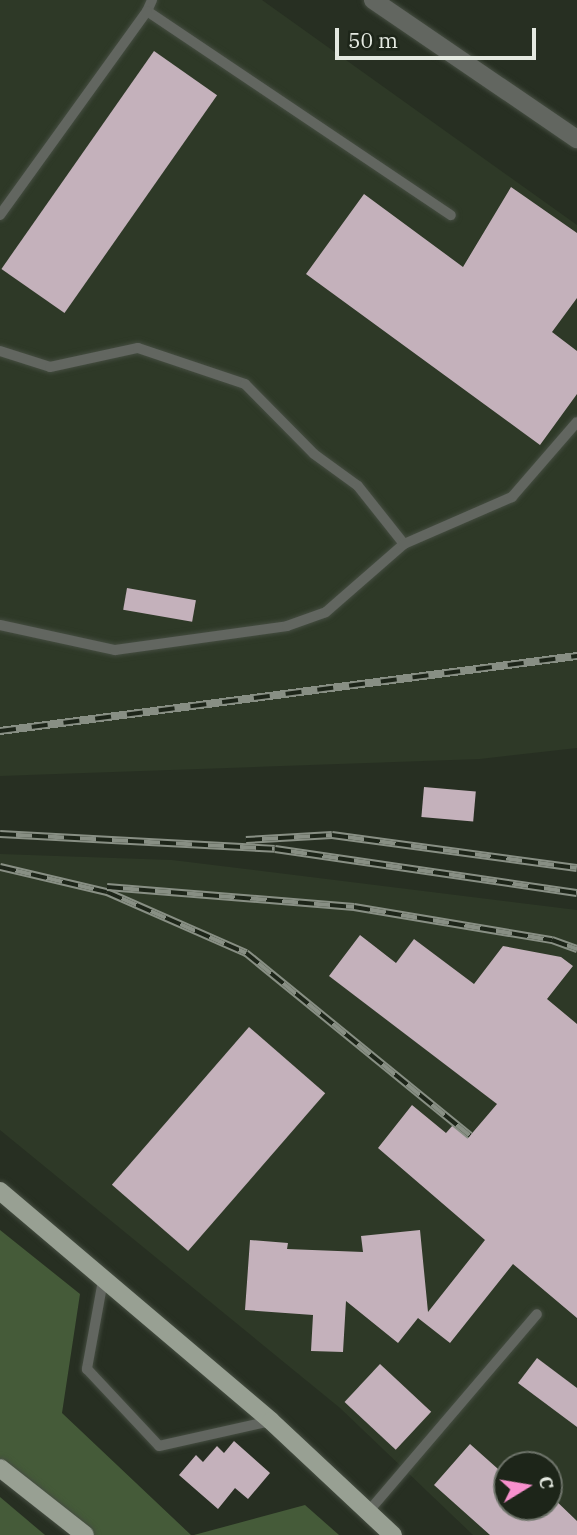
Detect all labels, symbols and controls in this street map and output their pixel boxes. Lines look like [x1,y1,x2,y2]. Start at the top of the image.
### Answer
scale bar [339,14,540,58]
text: 50 m [348,26,398,54]
north arrow [493,1451,563,1521]
text: С [534,1474,560,1491]

